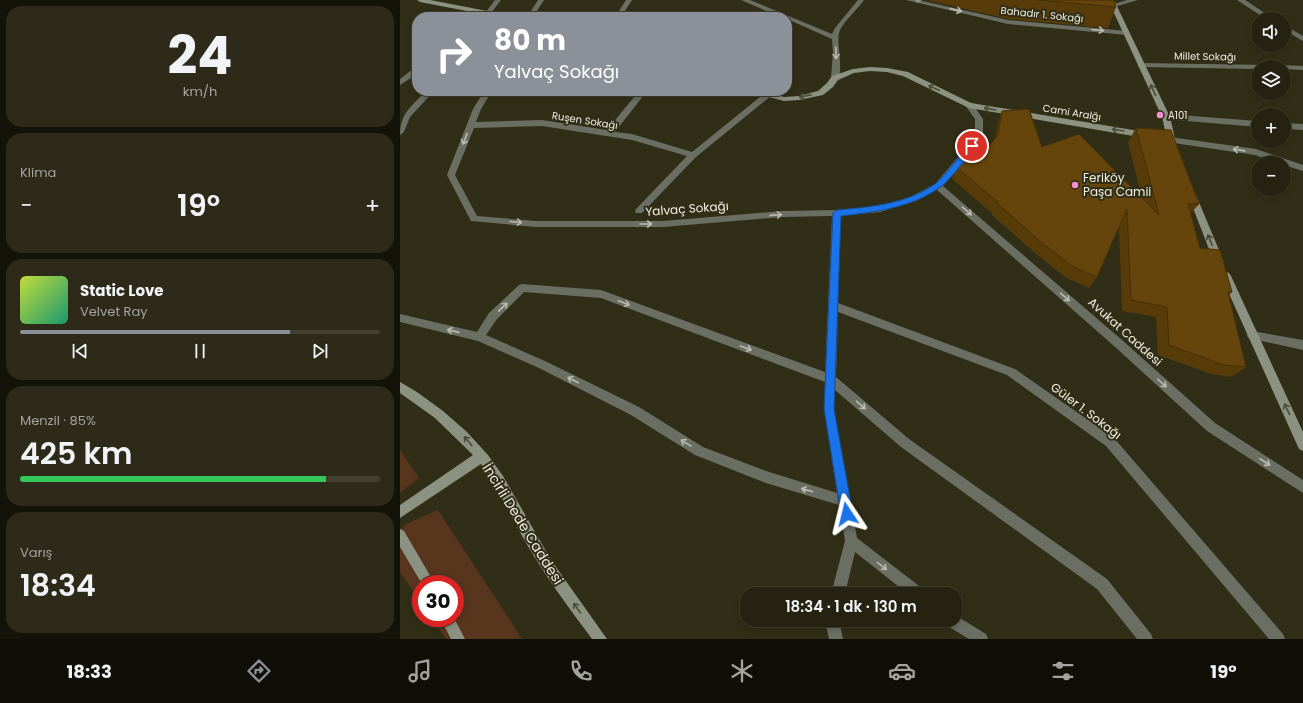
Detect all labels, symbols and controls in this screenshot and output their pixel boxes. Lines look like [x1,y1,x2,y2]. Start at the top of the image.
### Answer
street label: Bahadır 1. Sokağı [1000,3,1084,26]
one-way arrow [949,7,962,15]
map controls [1251,12,1291,196]
button: sound [1251,12,1291,52]
text: 24 [168,19,232,92]
text: 80 m [494,21,566,60]
one-way arrow [1091,27,1104,34]
icon: right [428,28,480,80]
one-way arrow [833,46,840,59]
street label: Millet Sokağı [1174,48,1236,65]
text: Yalvaç Sokağı [494,59,619,84]
button: layers [1251,60,1291,100]
text: km/h [183,82,217,101]
one-way arrow [929,84,941,91]
one-way arrow [1149,84,1156,96]
one-way arrow [799,93,812,101]
street label: Cami Aralğı [1042,100,1102,125]
one-way arrow [984,104,997,112]
street label: Ruşen Sokağı [551,108,619,133]
place label: A101 [1168,108,1187,123]
button: + [1251,108,1291,148]
marker: A101 [1155,110,1165,120]
one-way arrow [1112,126,1125,134]
pin [955,129,989,163]
one-way arrow [461,132,469,144]
icon: arrive [961,135,983,157]
one-way arrow [1233,146,1246,154]
button: − [1251,156,1291,196]
text: Klima [20,163,56,182]
place label: Feriköy Paşa Camii [1083,169,1151,200]
marker: Feriköy Paşa Camii [1070,180,1080,190]
text: 19° [177,184,220,227]
text: − [20,190,32,221]
text: + [365,190,380,221]
street label: Yalvaç Sokağı [645,197,729,220]
one-way arrow [962,207,973,216]
one-way arrow [769,211,782,218]
one-way arrow [509,219,522,226]
one-way arrow [639,220,652,228]
one-way arrow [1205,235,1213,247]
text: Static Love [80,280,164,301]
one-way arrow [1060,292,1071,301]
street label: Avukat Caddesi [1084,294,1166,370]
one-way arrow [617,300,630,307]
text: Velvet Ray [80,302,148,321]
one-way arrow [498,302,508,311]
one-way arrow [447,326,460,334]
icon: previous [69,340,91,362]
icon: pause [189,340,211,362]
icon: next [309,340,331,362]
one-way arrow [739,345,751,353]
one-way arrow [567,376,579,383]
street label: Güler 1. Sokağı [1047,378,1125,443]
one-way arrow [1157,378,1167,387]
one-way arrow [856,400,866,410]
one-way arrow [1283,404,1290,416]
text: Menzil · 85% [20,411,96,430]
text: 425 km [20,432,132,475]
one-way arrow [463,435,472,446]
one-way arrow [681,439,692,447]
one-way arrow [1259,458,1270,466]
street label: İncirli Dede Caddesi [478,460,568,588]
one-way arrow [801,486,814,493]
position arrow [826,493,868,535]
text: Varış [20,543,52,562]
one-way arrow [877,561,888,570]
text: 18:34 [20,564,96,607]
speed limit sign: 30 [412,575,464,627]
text: 18:34 · 1 dk · 130 m [785,596,917,617]
one-way arrow [573,602,581,613]
icon: directions [245,657,273,685]
icon: music [406,657,434,685]
icon: phone [567,657,595,685]
icon: climate [728,657,756,685]
icon: car [888,657,916,685]
icon: filters [1049,657,1077,685]
text: 18:33 [66,659,112,684]
text: 19° [1210,659,1237,684]

